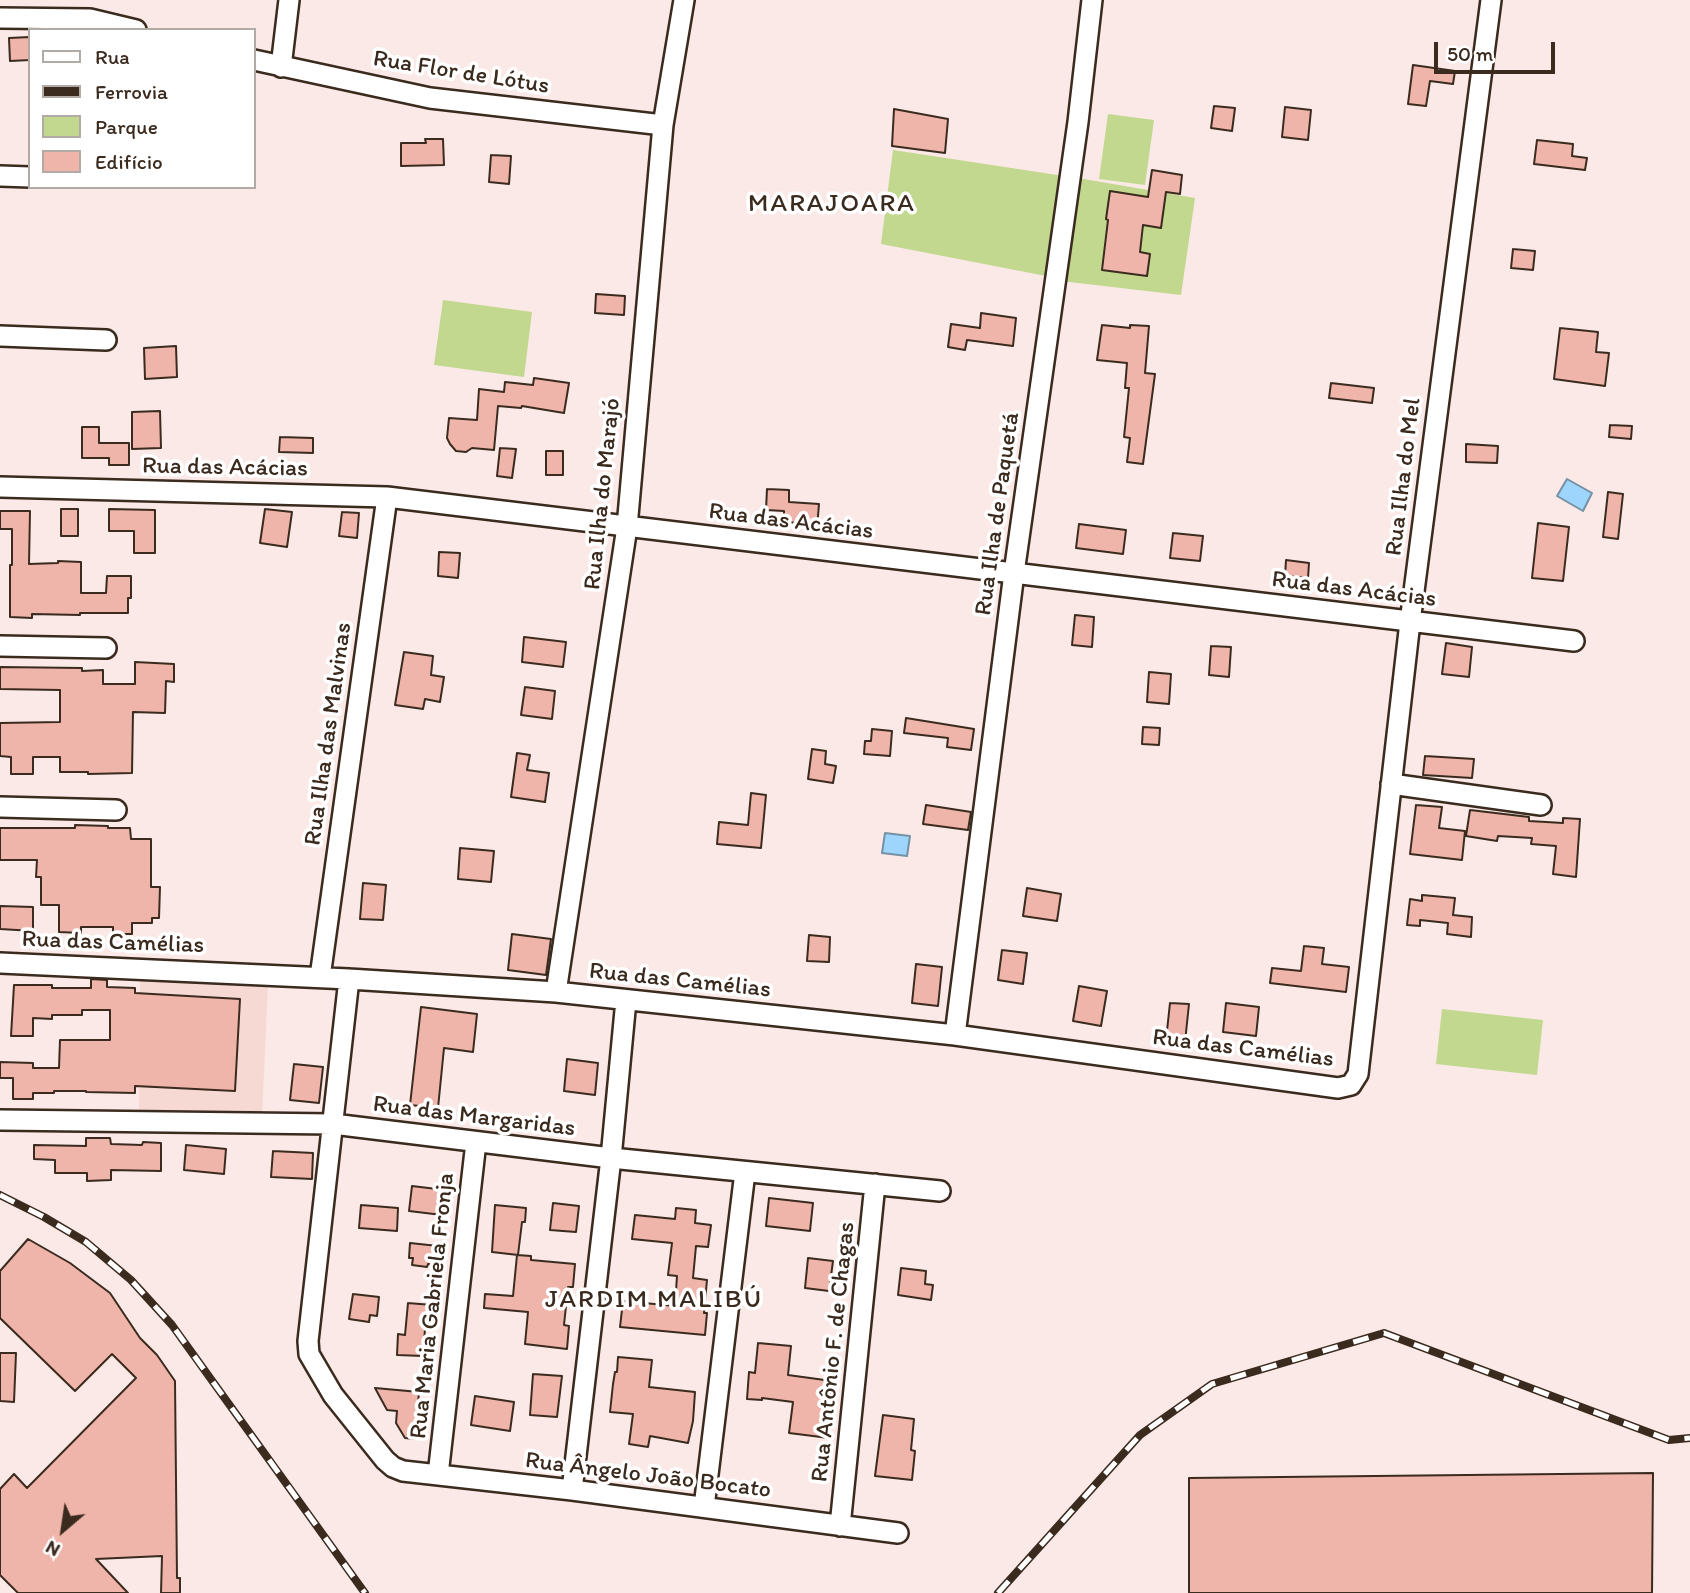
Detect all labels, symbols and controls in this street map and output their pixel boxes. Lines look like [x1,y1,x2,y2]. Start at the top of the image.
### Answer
legend [28,28,256,189]
scale bar [1438,28,1559,72]
text: 50 m [1447,41,1493,66]
text: Rua [95,44,130,69]
street label: Rua Flor de Lótus [371,45,551,101]
text: Ferrovia [95,79,168,104]
text: Parque [95,114,158,139]
text: Edifício [95,149,163,174]
district label: MARAJOARA [749,188,915,220]
street label: Rua Ilha do Mel [1380,396,1428,558]
street label: Rua Ilha do Marajó [579,397,627,591]
street label: Rua Ilha de Paquetá [969,411,1027,617]
street label: Rua das Acácias [142,452,308,484]
street label: Rua das Acácias [707,498,875,546]
street label: Rua das Acácias [1270,566,1438,614]
street label: Rua Ilha das Malvinas [299,621,359,847]
street label: Rua das Camélias [21,925,205,961]
street label: Rua das Camélias [588,957,772,1005]
street label: Rua das Camélias [1151,1024,1335,1074]
street label: Rua das Margaridas [371,1090,577,1144]
street label: Rua Maria Gabriela Fronja [405,1172,461,1440]
street label: Rua Antônio F. de Chagas [806,1220,862,1484]
district label: JARDIM MALIBÚ [549,1284,759,1316]
street label: Rua Ângelo João Bocato [523,1447,773,1505]
north arrow [28,1495,98,1565]
text: N [41,1536,64,1562]

